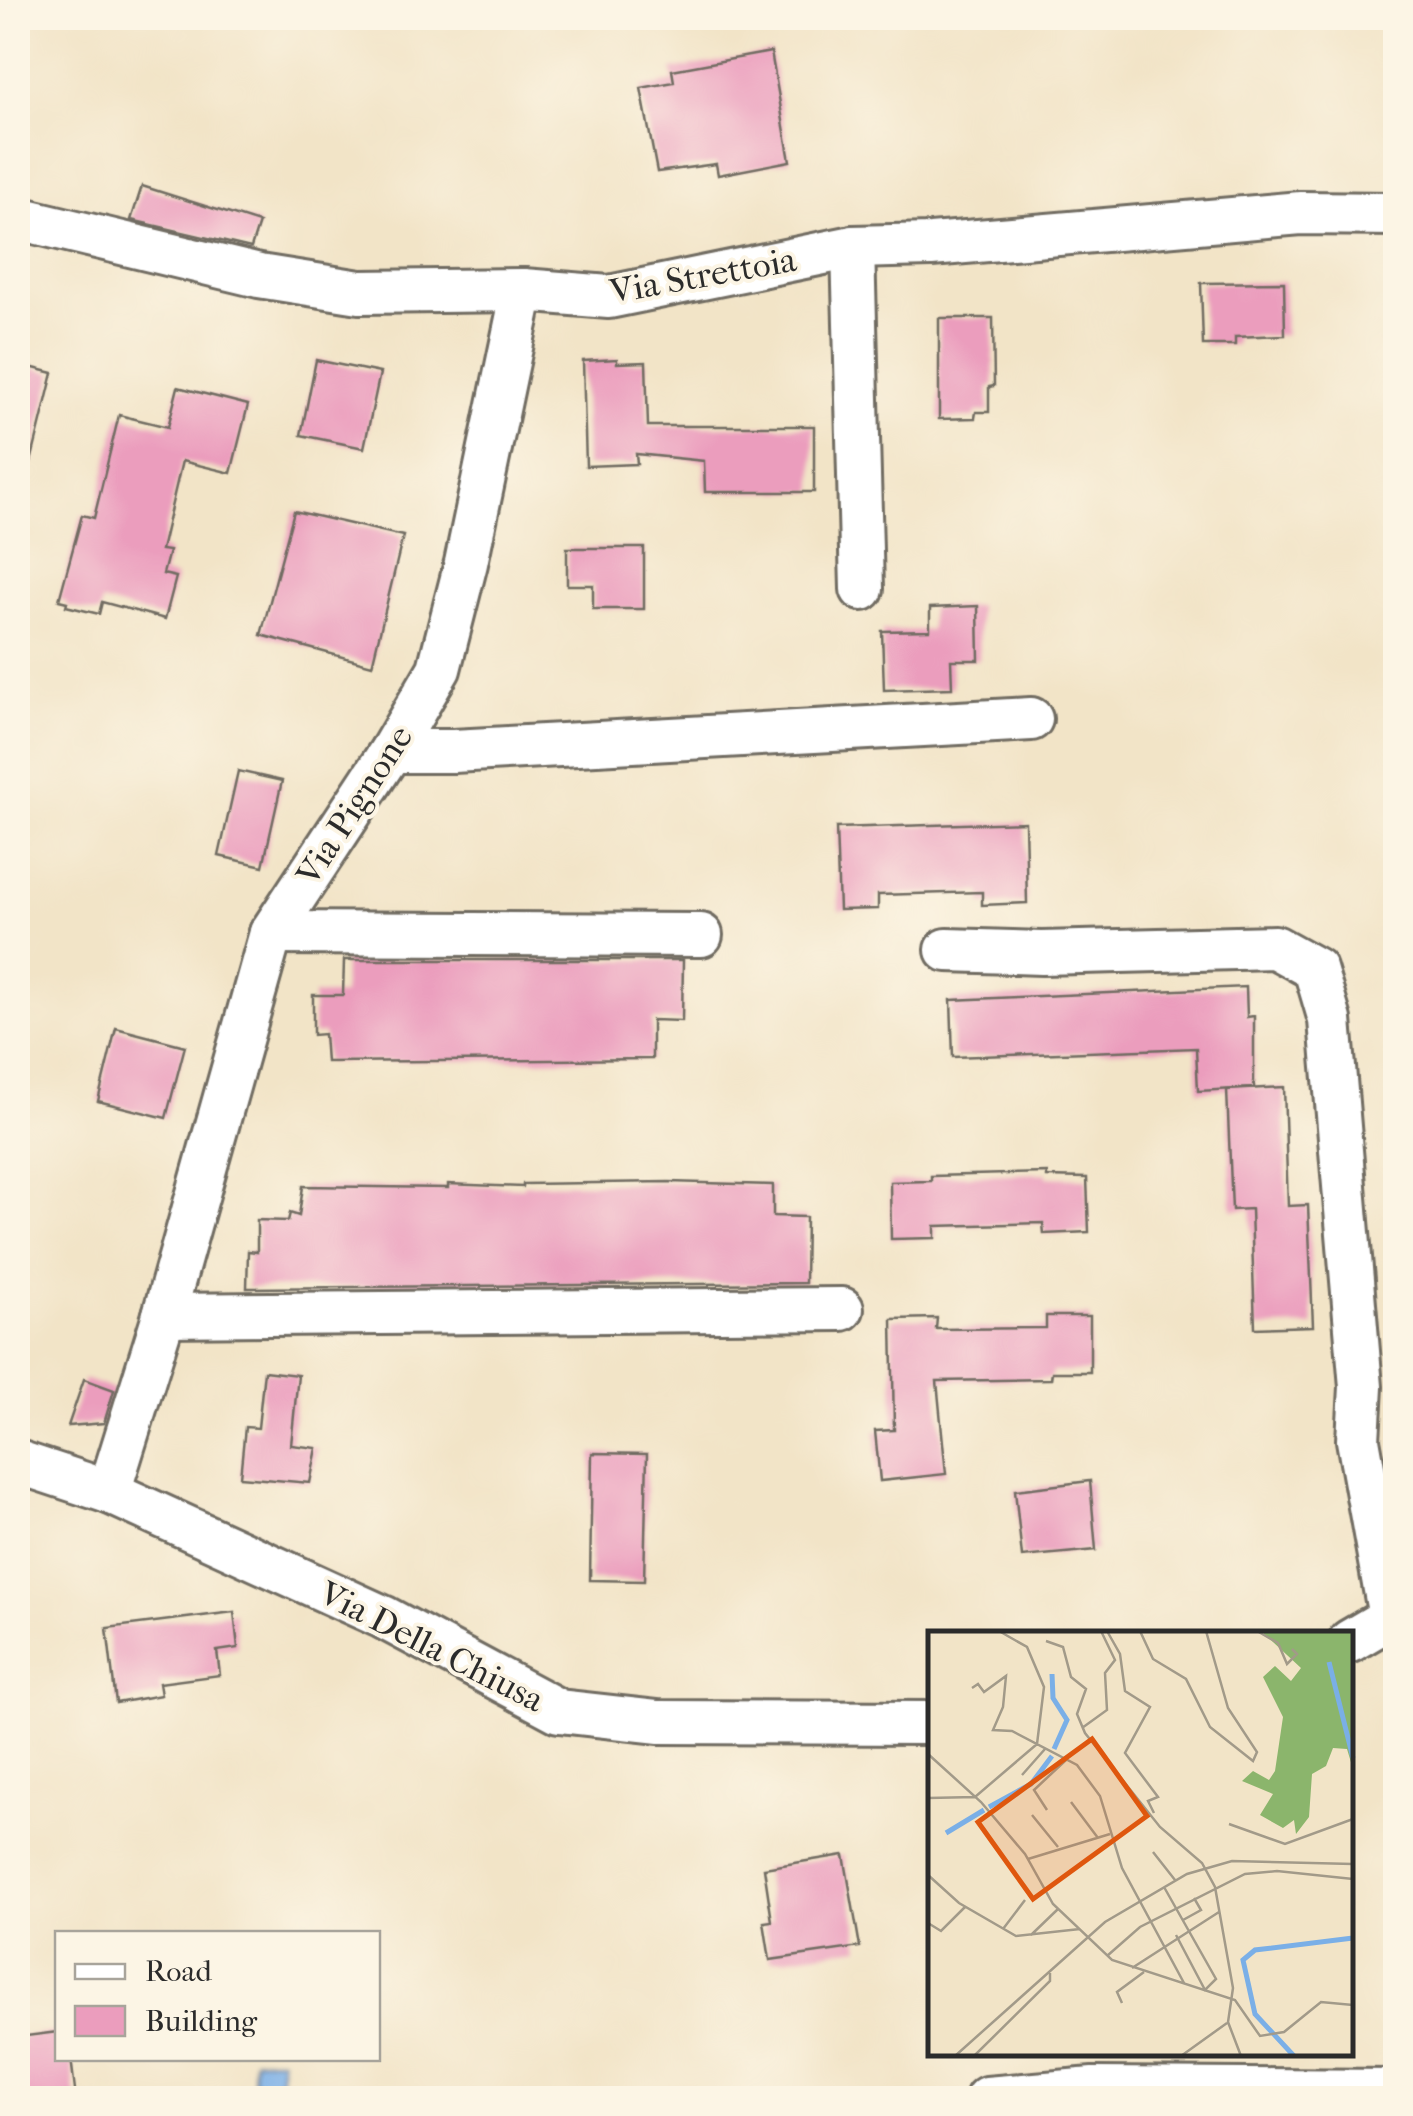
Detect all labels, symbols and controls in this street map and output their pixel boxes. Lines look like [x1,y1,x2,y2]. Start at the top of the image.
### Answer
street label: Via Strettoia [606,239,800,312]
street label: Via Pignone [287,718,421,894]
street label: Via Della Chiusa [312,1572,551,1721]
inset map [928,1631,1353,2056]
legend [55,1931,380,2061]
text: Road [145,1954,212,1989]
text: Building [145,2004,258,2039]

